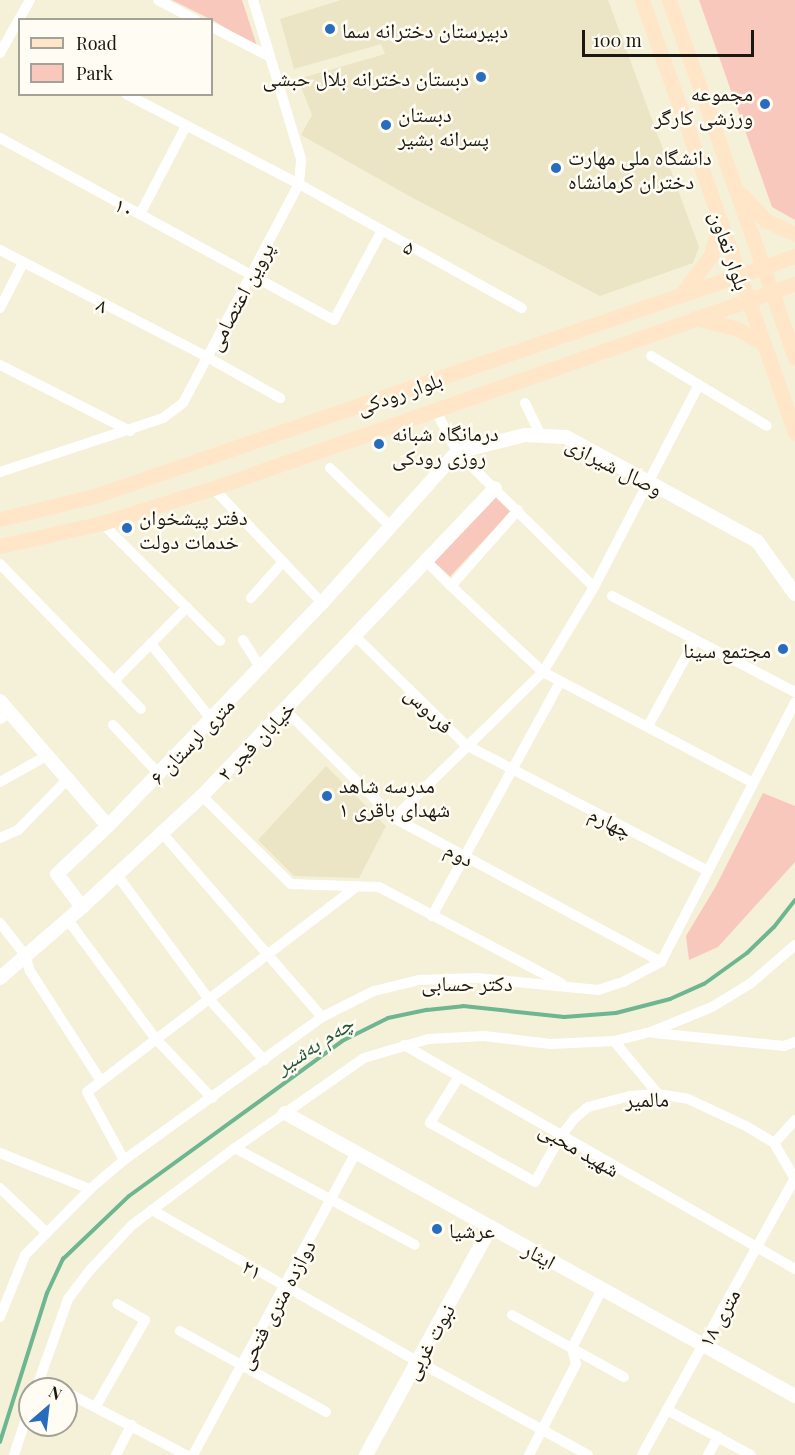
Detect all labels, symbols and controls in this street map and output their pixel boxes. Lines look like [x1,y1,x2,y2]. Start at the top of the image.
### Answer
place label: دبیرستان دخترانه سما [342,16,508,42]
legend [18,18,213,96]
scale bar [585,18,758,56]
marker: دبیرستان دخترانه سما [323,22,337,36]
text: 100 m [593,28,642,52]
text: Road [76,31,117,55]
text: Park [76,61,113,85]
place label: دبستان دخترانه بلال حبشی [262,64,469,90]
marker: دبستان دخترانه بلال حبشی [474,70,488,84]
place label: مجموعه ورزشی کارگر [654,79,753,129]
marker: مجموعه ورزشی کارگر [758,97,772,111]
place label: دبستان پسرانه بشير [398,100,489,150]
marker: دبستان پسرانه بشير [379,118,393,132]
place label: دانشگاه ملی مهارت دختران کرمانشاه [568,143,712,193]
marker: دانشگاه ملی مهارت دختران کرمانشاه [549,161,563,175]
street label: ۱۰ [111,190,139,222]
street label: بلوار تعاون [706,207,756,293]
street label: ۵ [400,233,420,259]
street label: پروین اعتصامی [200,238,278,354]
street label: ۸ [93,291,113,317]
street label: بلوار رودکی [353,366,445,418]
place label: درمانگاه شبانه روزی رودکی [392,419,499,469]
street label: وصال شیرازی [562,430,668,500]
marker: درمانگاه شبانه روزی رودکی [370,435,388,453]
place label: دفتر پیشخوان خدمات دولت [139,503,248,553]
marker: دفتر پیشخوان خدمات دولت [120,521,134,535]
place label: مجتمع سینا [683,636,771,662]
marker: مجتمع سینا [776,642,790,656]
street label: فردوس [401,680,459,738]
street label: ۶ متری لرستان [144,692,238,788]
street label: خیابان فجر ۲ [211,695,299,785]
place label: مدرسه شاهد شهدای باقری ۱ [339,771,450,821]
marker: مدرسه شاهد شهدای باقری ۱ [320,789,334,803]
street label: چهارم [585,800,637,842]
street label: دوم [441,835,479,871]
street label: دکتر حسابی [421,969,513,995]
water label: چەم بەشیر [270,1009,358,1079]
street label: مالمیر [625,1085,669,1111]
street label: شهید محبی [535,1115,625,1181]
place label: عرشیا [449,1216,495,1242]
marker: عرشیا [430,1222,444,1236]
street label: دوازده متری فتحی [230,1235,320,1373]
street label: ایثار [519,1235,561,1273]
street label: ۲۱ [239,1252,267,1284]
street label: ۱۸ متری [692,1283,744,1351]
street label: نبوت غربی [397,1299,459,1383]
north arrow [18,1377,78,1437]
text: N [46,1380,66,1404]

